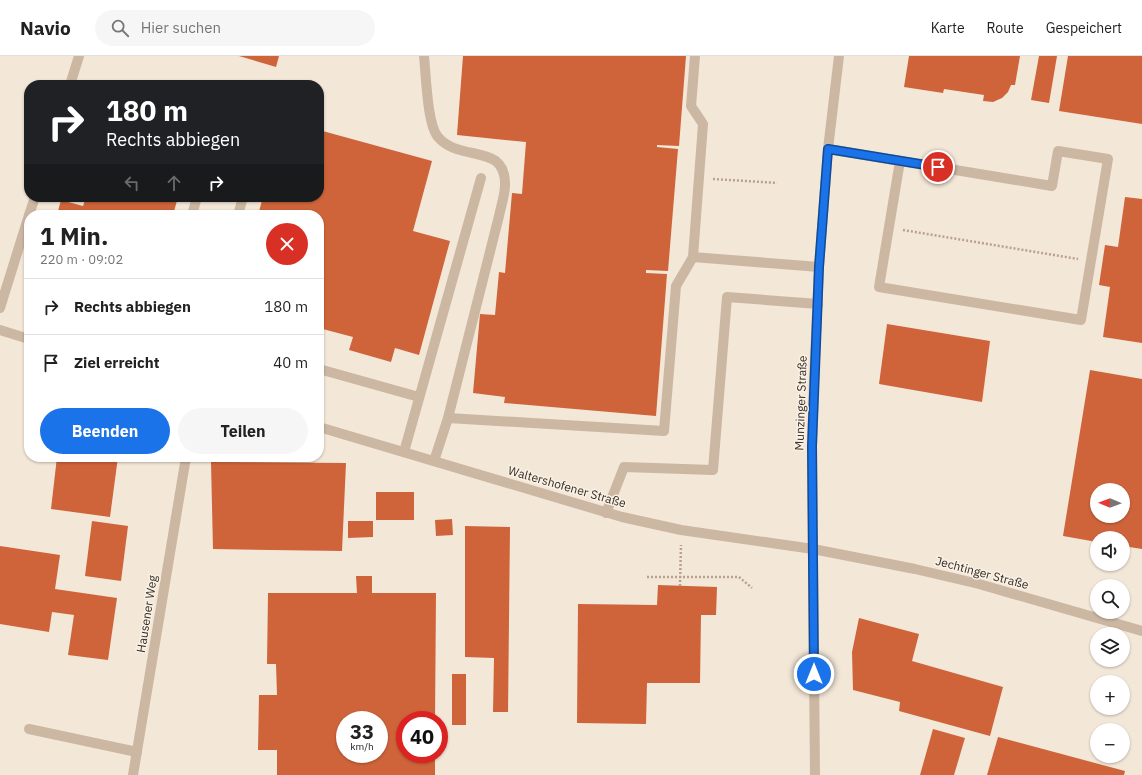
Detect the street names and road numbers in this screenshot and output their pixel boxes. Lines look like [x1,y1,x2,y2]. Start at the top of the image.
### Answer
street label: Munzinger Straße [791,355,810,451]
street label: Waltershofener Straße [506,463,628,511]
street label: Jechtinger Straße [934,553,1031,592]
street label: Hausener Weg [133,573,160,654]

